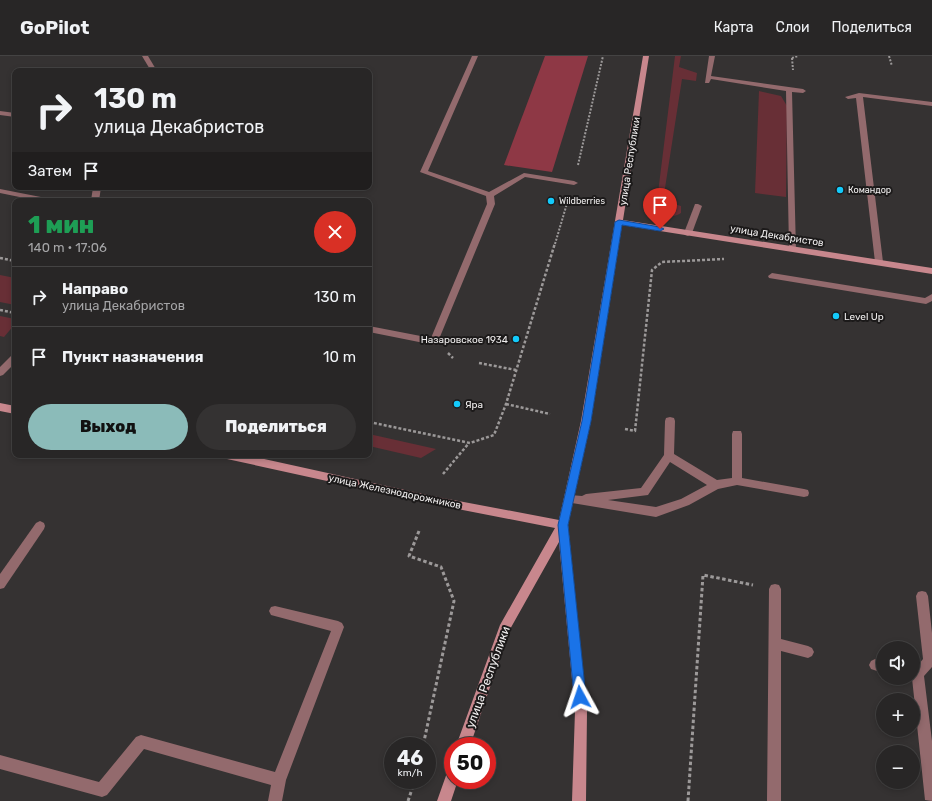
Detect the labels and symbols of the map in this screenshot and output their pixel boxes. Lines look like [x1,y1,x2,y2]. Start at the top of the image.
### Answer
street label: улица Республики [617,116,643,206]
marker: Командор [835,185,845,195]
place label: Командор [848,185,891,195]
pin [643,188,677,229]
marker: Wildberries [546,196,556,206]
place label: Wildberries [559,196,605,206]
street label: улица Декабристов [729,223,825,249]
marker: Level Up [831,311,841,321]
place label: Level Up [844,311,884,323]
place label: Назаровское 1934 [421,334,508,346]
marker: Назаровское 1934 [511,334,521,344]
marker: Яра [452,399,462,409]
place label: Яра [465,399,483,411]
street label: улица Железнодорожников [327,472,462,512]
street label: улица Республики [463,624,513,730]
position arrow [559,676,601,718]
speed limit sign: 50 [444,737,496,789]

